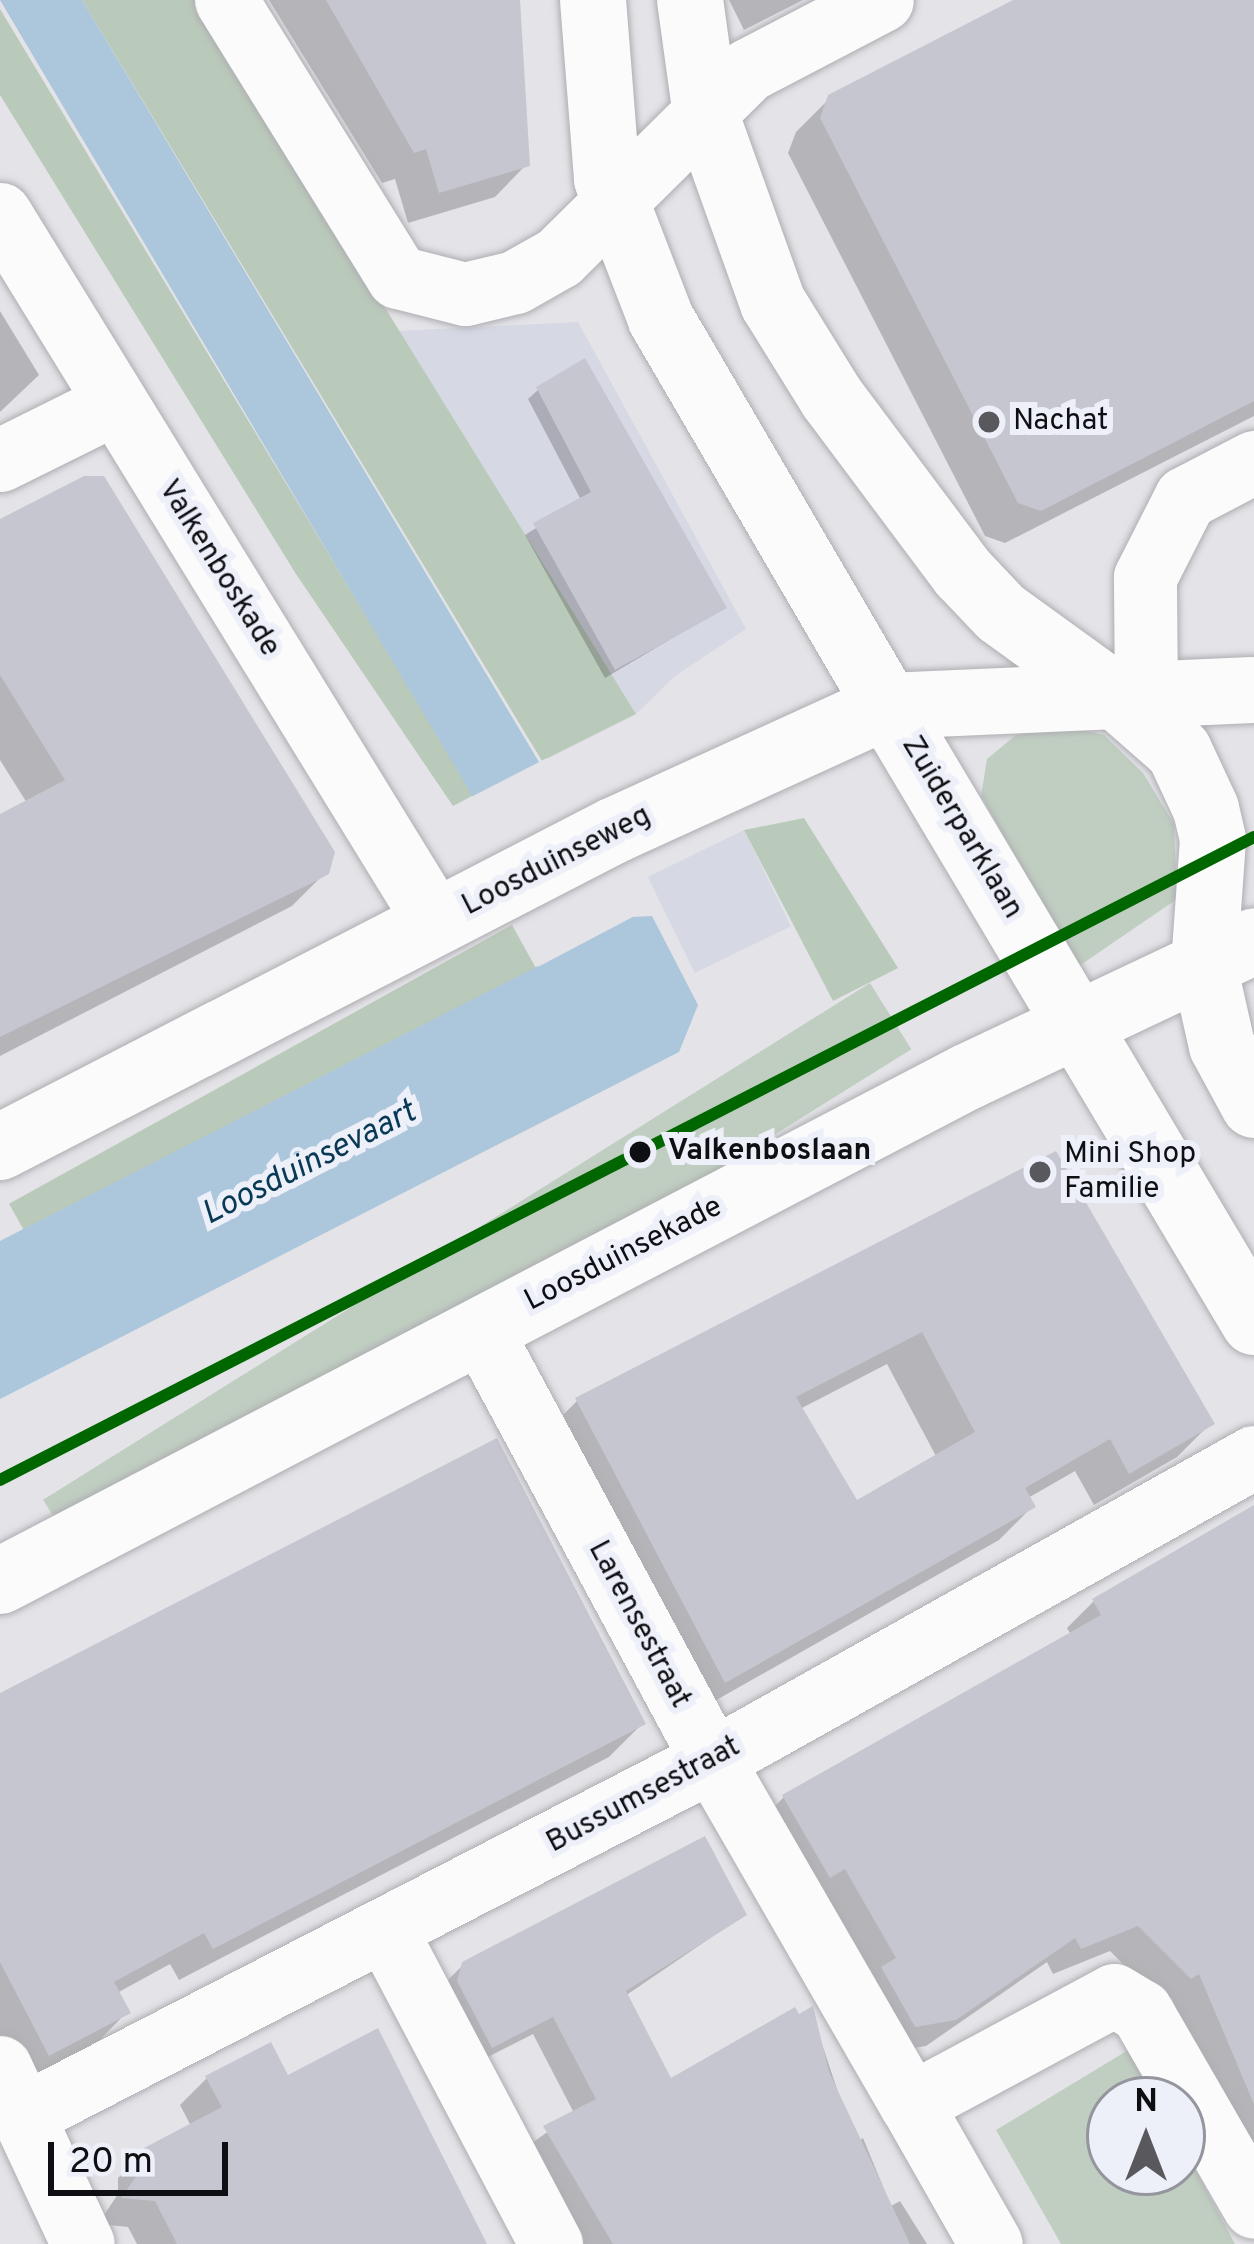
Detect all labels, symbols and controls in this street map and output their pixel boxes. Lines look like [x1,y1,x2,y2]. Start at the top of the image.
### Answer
place label: Nachat [1013,404,1108,440]
marker: Nachat [976,409,1002,435]
street label: Valkenboskade [149,474,287,664]
street label: Zuiderparklaan [892,730,1030,926]
street label: Loosduinseweg [457,799,657,925]
water label: Loosduinsevaart [196,1094,424,1236]
place label: Valkenboslaan [668,1134,871,1170]
marker: Valkenboslaan [623,1135,657,1169]
place label: Mini Shop Familie [1064,1137,1196,1208]
marker: Mini Shop Familie [1027,1159,1053,1185]
street label: Loosduinsekade [519,1190,729,1320]
street label: Larensestraat [579,1535,697,1715]
street label: Bussumsestraat [541,1730,747,1862]
north arrow [1086,2076,1206,2196]
text: N [1134,2082,1158,2124]
scale bar [54,2118,234,2192]
text: 20 m [69,2140,153,2186]

